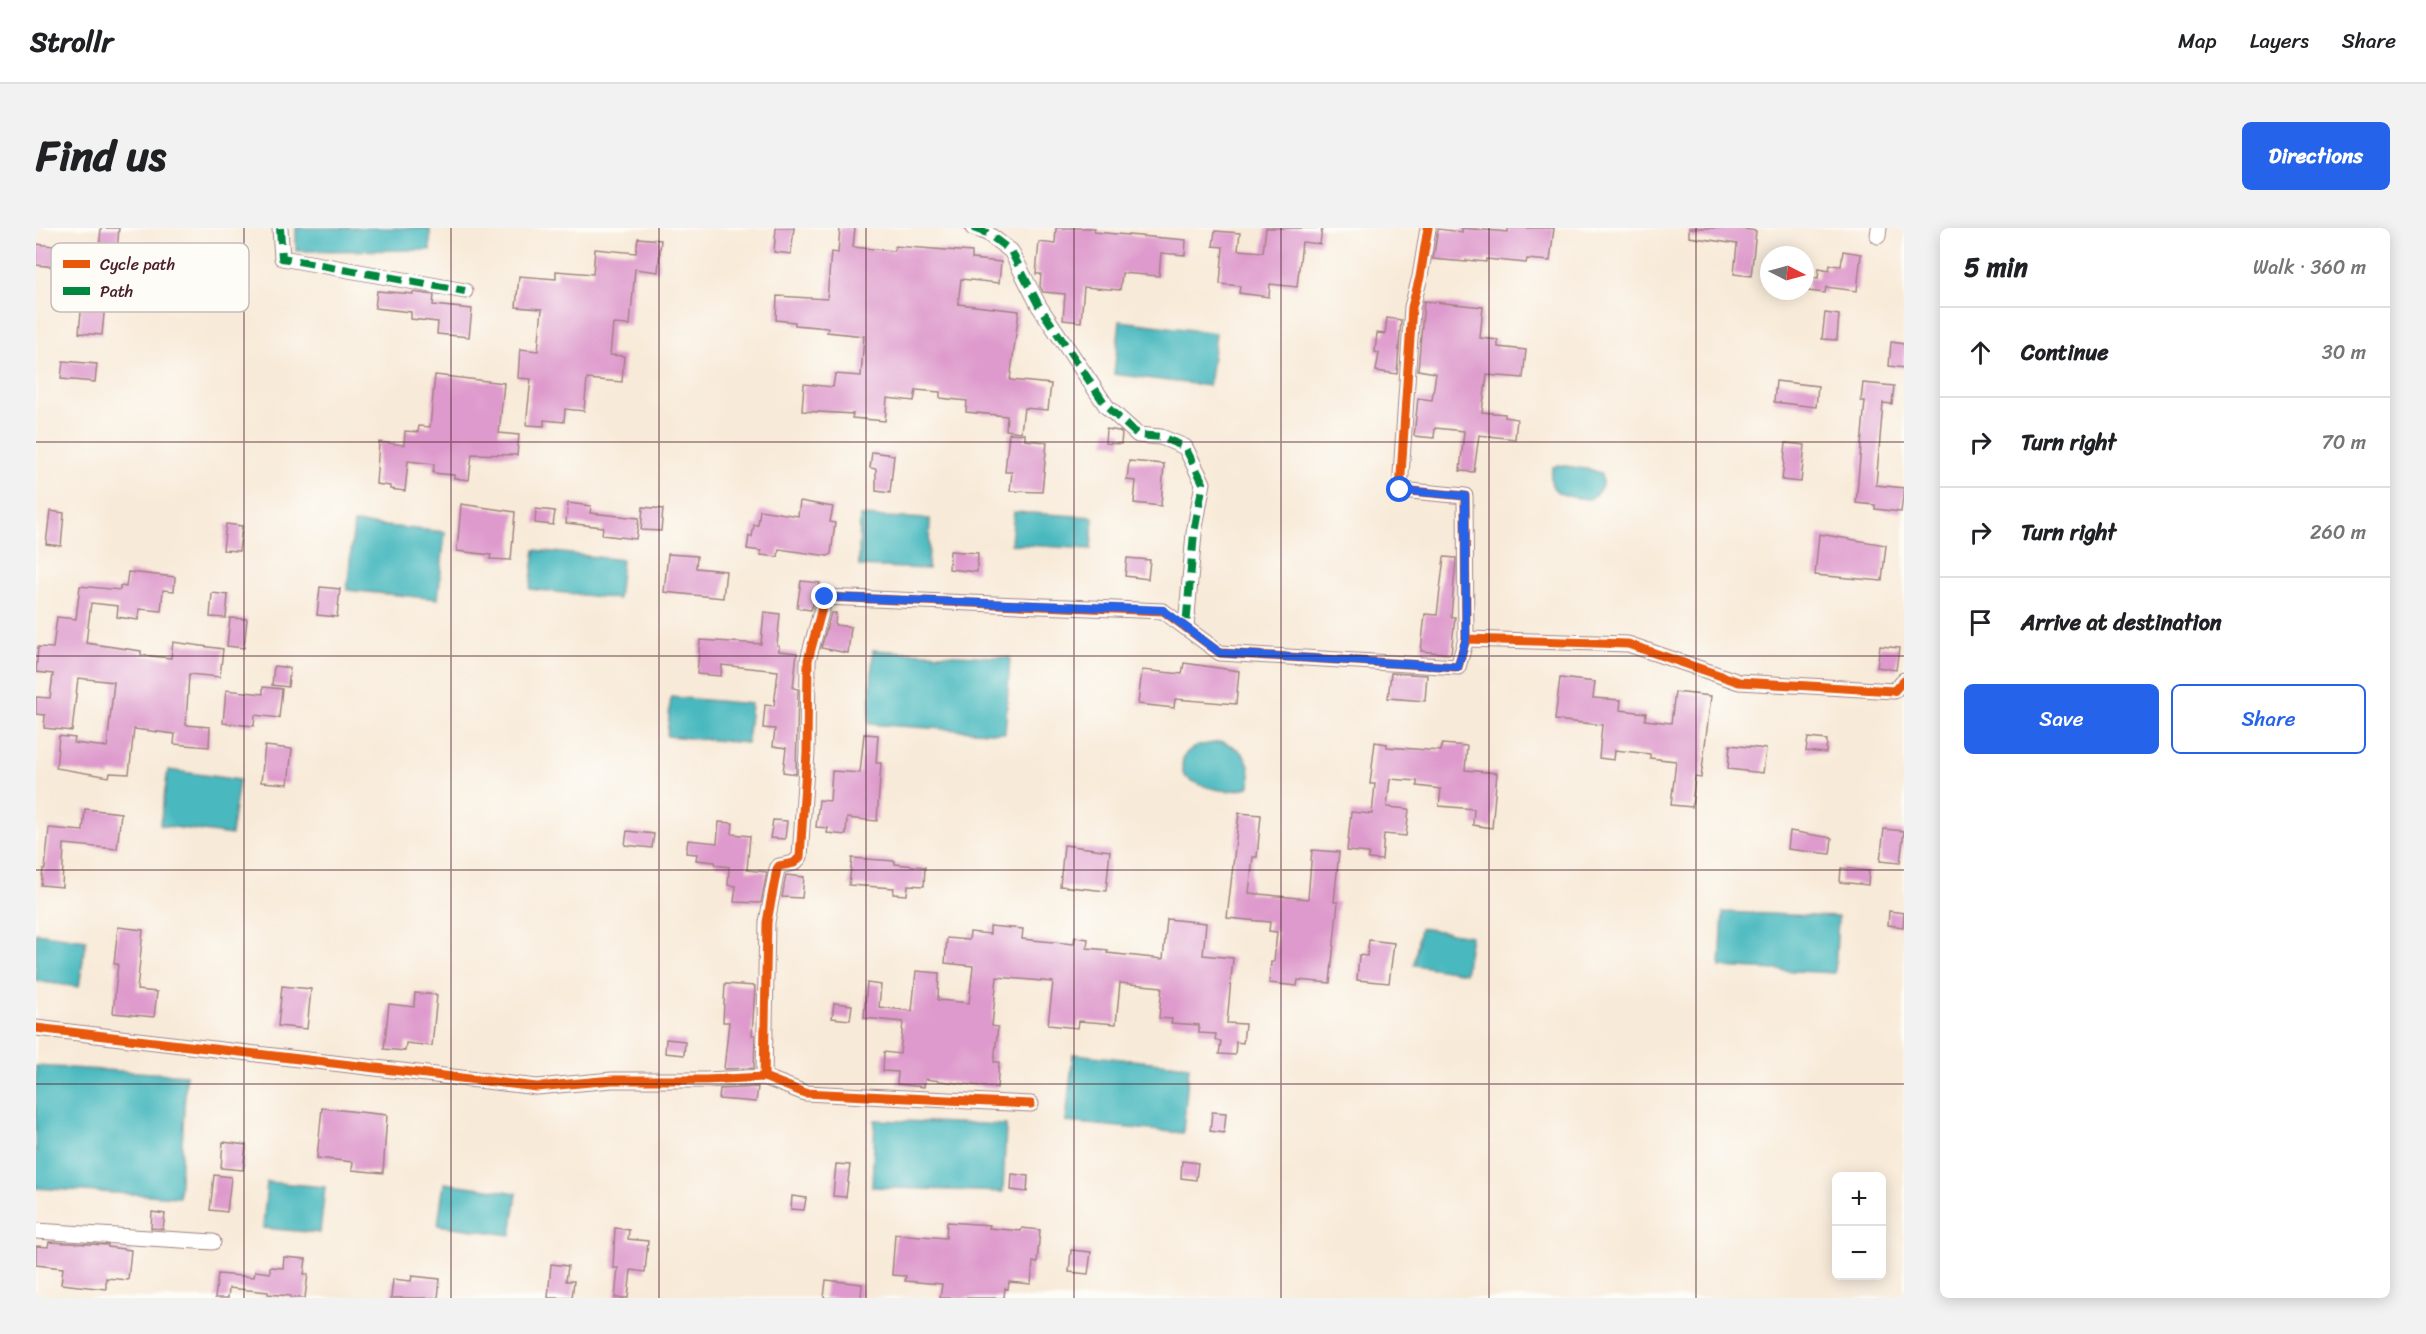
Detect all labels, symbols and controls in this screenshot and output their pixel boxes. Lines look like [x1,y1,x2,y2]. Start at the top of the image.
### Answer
text: Strollr [30,17,113,66]
text: Map [2178,22,2217,60]
text: Layers [2250,22,2309,60]
text: Share [2342,22,2396,60]
text: Find us [36,119,166,193]
button: Directions [2242,122,2390,190]
legend [51,243,249,312]
text: 5 min [1964,244,2028,290]
north arrow [1760,246,1814,300]
text: Cycle path [100,250,175,279]
text: Walk · 360 m [2253,250,2366,285]
text: Path [100,277,133,306]
text: Continue [2021,333,2109,372]
text: 30 m [2322,335,2366,370]
icon: ahead [1964,336,1997,369]
text: Turn right [2021,423,2116,462]
text: 70 m [2321,425,2366,460]
icon: right [1964,426,1997,459]
route start [1386,476,1412,502]
text: Turn right [2021,513,2116,552]
text: 260 m [2310,515,2366,550]
icon: right [1964,516,1997,549]
route end [811,583,837,609]
text: Arrive at destination [2021,603,2222,642]
icon: arrive [1964,606,1997,639]
button: Save [1964,684,2159,754]
button: Share [2171,684,2366,754]
map controls [1832,1172,1886,1280]
button: + [1832,1172,1886,1226]
button: − [1832,1226,1886,1280]

